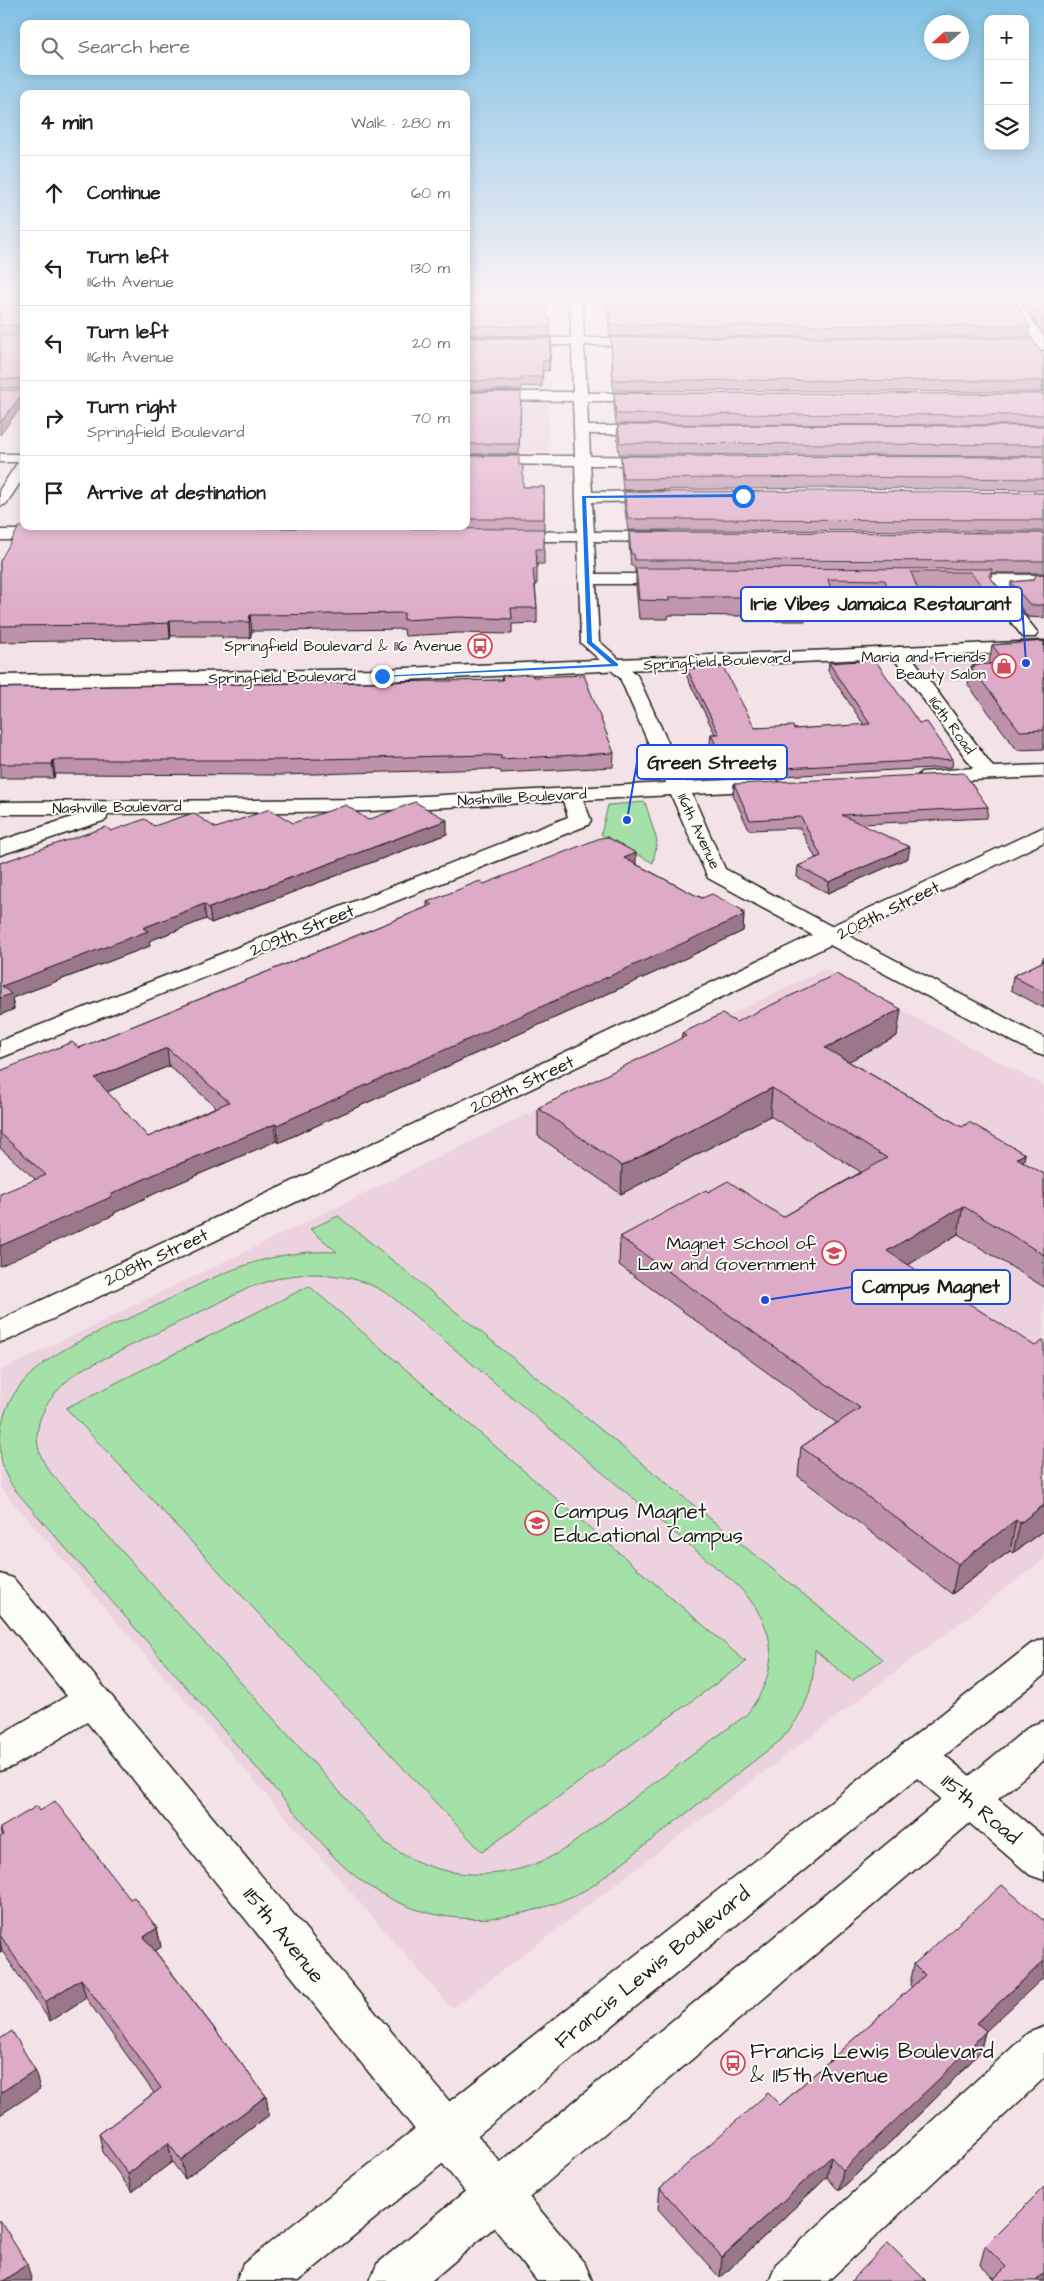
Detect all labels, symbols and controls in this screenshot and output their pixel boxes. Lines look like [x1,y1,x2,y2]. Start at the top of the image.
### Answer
north arrow [924,15,969,60]
map controls [984,15,1029,150]
button: + [984,15,1029,60]
search box [20,20,470,75]
icon: search [38,34,66,62]
text: Search here [78,34,190,61]
button: − [984,60,1029,105]
button: layers [984,105,1029,150]
text: 4 min [40,108,93,137]
text: Walk · 280 m [351,112,450,134]
icon: ahead [40,179,68,207]
text: Continue [87,180,161,207]
text: 60 m [411,182,450,204]
text: Turn left [87,244,168,271]
icon: left [40,254,68,282]
text: 130 m [411,257,450,279]
text: 116th Avenue [87,271,174,293]
text: Turn left [87,319,168,346]
icon: left [40,329,68,357]
text: 20 m [412,332,450,354]
text: 116th Avenue [87,346,174,368]
text: Turn right [87,394,176,421]
icon: right [40,404,68,432]
text: 70 m [411,407,450,429]
text: Springfield Boulevard [87,421,245,443]
icon: arrive [40,479,68,507]
text: Arrive at destination [87,480,266,507]
route start [732,485,755,508]
callout: Irie Vibes Jamaica Restaurant [741,587,1022,621]
text: Irie Vibes Jamaica Restaurant [750,591,1012,618]
bus stop icon: Springfield Boulevard & 116 Avenue [467,633,493,659]
place label: Springfield Boulevard & 116 Avenue [224,636,462,658]
street label: Springfield Boulevard [643,647,792,677]
place label: Maria and Friends Beauty Salon [861,647,986,686]
shop icon: Maria and Friends Beauty Salon [991,653,1017,679]
route end [371,665,394,688]
street label: Springfield Boulevard [208,666,356,690]
street label: 116th Road [923,692,980,759]
callout: Green Streets [637,745,787,779]
text: Green Streets [647,750,777,777]
street label: Nashville Boulevard [457,784,588,811]
street label: 116th Avenue [672,790,725,873]
street label: Nashville Boulevard [52,796,182,819]
street label: 208th Street [832,874,945,946]
street label: 209th Street [246,898,359,963]
street label: 208th Street [466,1049,579,1120]
street label: 208th Street [100,1222,213,1293]
place label: Magnet School of Law and Government [637,1231,817,1277]
school or university icon: Magnet School of Law and Government [821,1240,847,1266]
callout: Campus Magnet [852,1270,1010,1304]
text: Campus Magnet [862,1274,1000,1302]
place label: Campus Magnet Educational Campus [554,1497,743,1551]
school or university icon: Campus Magnet Educational Campus [524,1510,550,1536]
street label: 115th Road [935,1767,1027,1851]
street label: Francis Lewis Boulevard [548,1879,756,2055]
street label: 115th Avenue [236,1881,331,1989]
place label: Francis Lewis Boulevard & 115th Avenue [750,2037,994,2090]
bus stop icon: Francis Lewis Boulevard & 115th Avenue [720,2050,746,2076]

